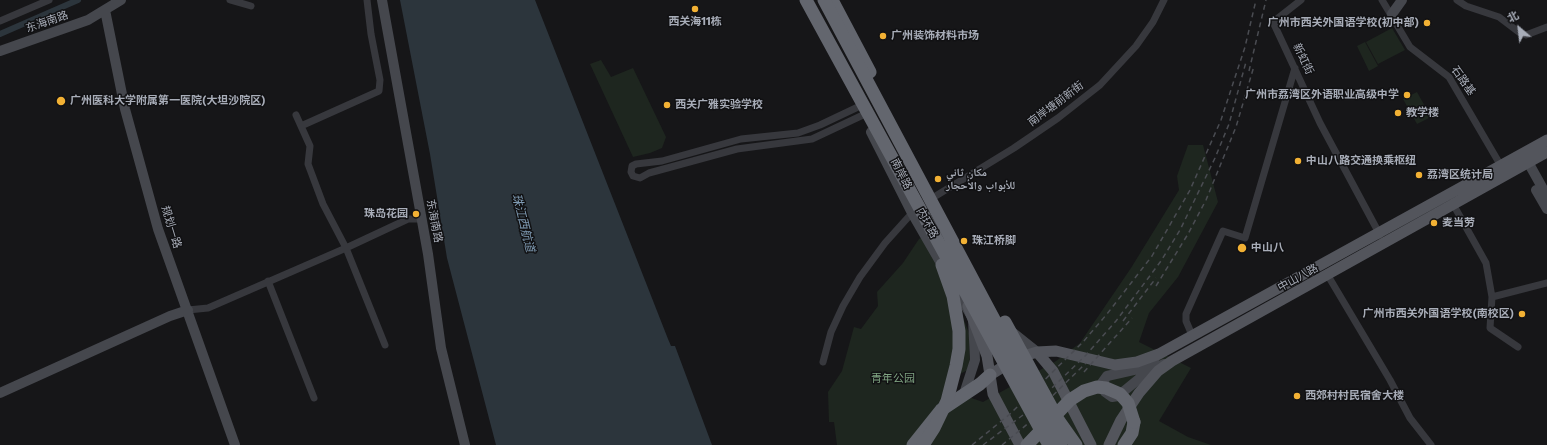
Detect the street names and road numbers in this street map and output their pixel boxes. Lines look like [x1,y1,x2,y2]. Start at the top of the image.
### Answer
street label: 东海南路 [24,9,70,35]
street label: 新虹街 [1290,41,1316,77]
street label: 石路基 [1448,64,1478,98]
street label: 南岸塘前新街 [1026,79,1086,129]
street label: 南岸路 [888,156,914,192]
street label: 东海南路 [423,198,445,244]
street label: 规划一路 [158,204,184,250]
street label: 内环路 [913,205,941,241]
street label: 中山八路 [1276,262,1320,294]

